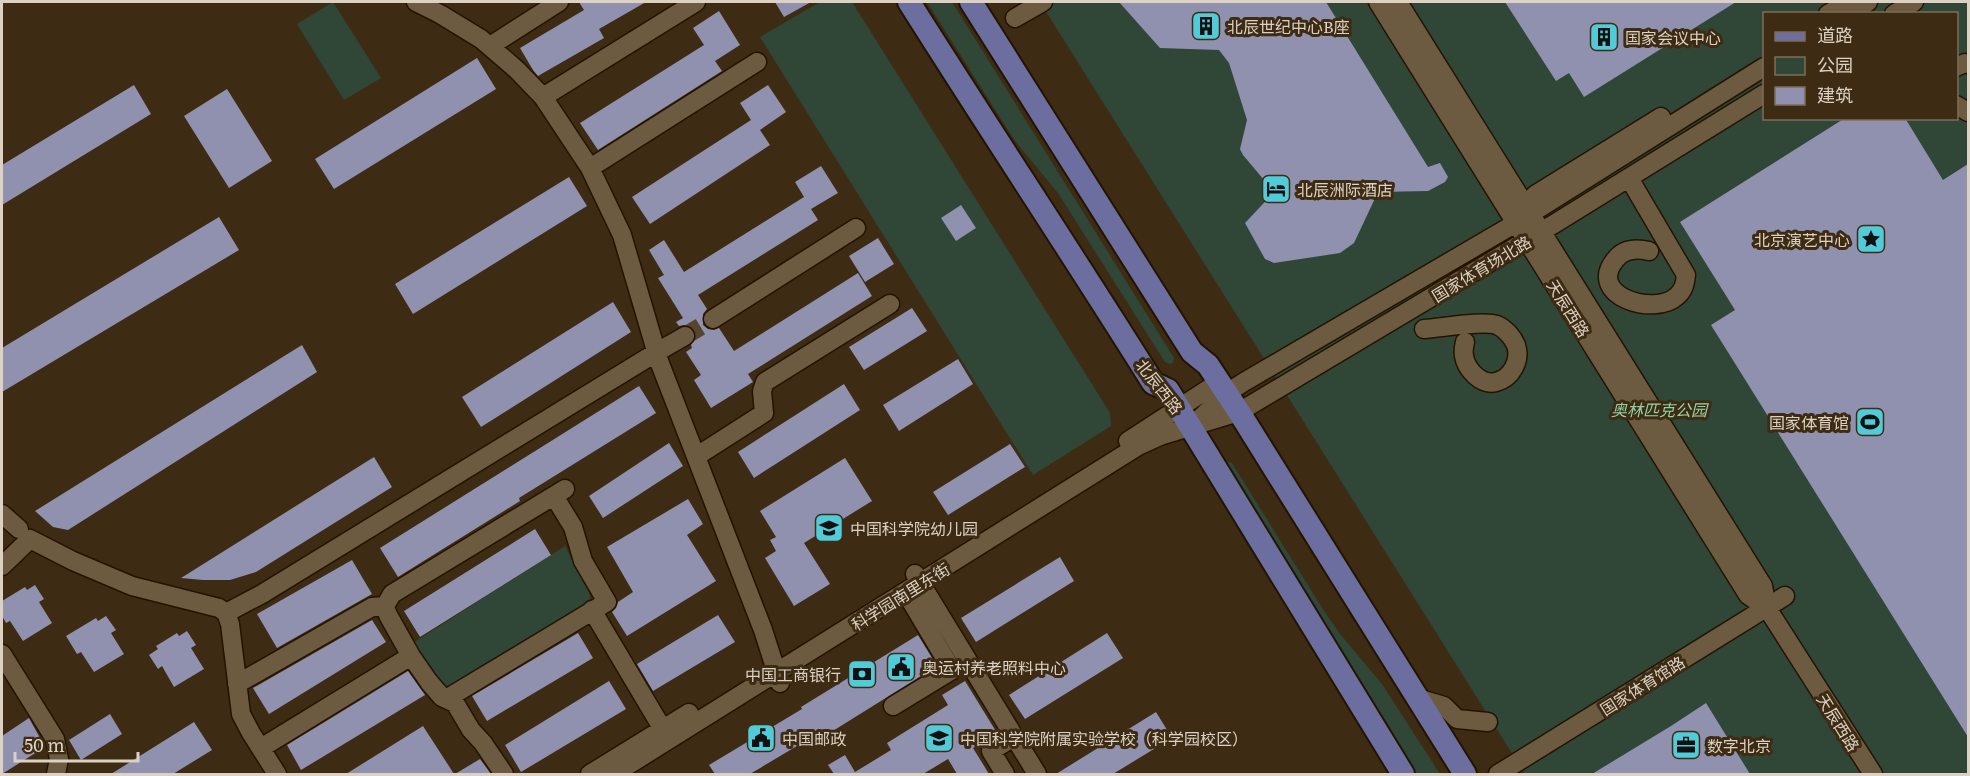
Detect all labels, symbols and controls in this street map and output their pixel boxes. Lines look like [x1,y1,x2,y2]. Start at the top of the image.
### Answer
building icon: 北辰世纪中心B座 [1190,10,1222,42]
legend [1763,12,1958,120]
place label: 北辰世纪中心B座 [1227,14,1350,38]
building icon: 国家会议中心 [1588,21,1620,53]
text: 道路 [1817,21,1853,48]
place label: 国家会议中心 [1625,25,1721,49]
text: 公园 [1817,51,1853,78]
text: 建筑 [1817,81,1853,108]
hotel icon: 北辰洲际酒店 [1260,173,1292,205]
place label: 北辰洲际酒店 [1297,177,1393,201]
place icon: 北京演艺中心 [1855,223,1887,255]
place label: 北京演艺中心 [1754,227,1850,251]
street label: 国家体育场北路 [1427,229,1535,307]
street label: 天辰西路 [1542,274,1596,342]
street label: 北辰西路 [1131,353,1189,419]
park label: 奥林匹克公园 [1611,397,1709,421]
sports icon: 国家体育馆 [1854,406,1886,438]
place label: 国家体育馆 [1769,410,1849,434]
school or university icon: 中国科学院幼儿园 [813,512,845,544]
place label: 中国科学院幼儿园 [850,516,978,540]
street label: 科学园南里东街 [846,556,954,636]
street label: 国家体育馆路 [1595,649,1689,721]
public building icon: 奥运村养老照料中心 [885,651,917,683]
place label: 奥运村养老照料中心 [922,655,1066,679]
bank icon: 中国工商银行 [846,658,878,690]
place label: 中国工商银行 [745,662,841,686]
street label: 天辰西路 [1812,688,1866,756]
public building icon: 中国邮政 [745,722,777,754]
school or university icon: 中国科学院附属实验学校（科学园校区） [923,722,955,754]
scale bar [15,725,138,763]
place label: 中国邮政 [782,726,846,750]
place label: 中国科学院附属实验学校（科学园校区） [960,726,1248,750]
office icon: 数字北京 [1670,729,1702,761]
text: 50 m [24,731,65,758]
place label: 数字北京 [1707,733,1771,757]

